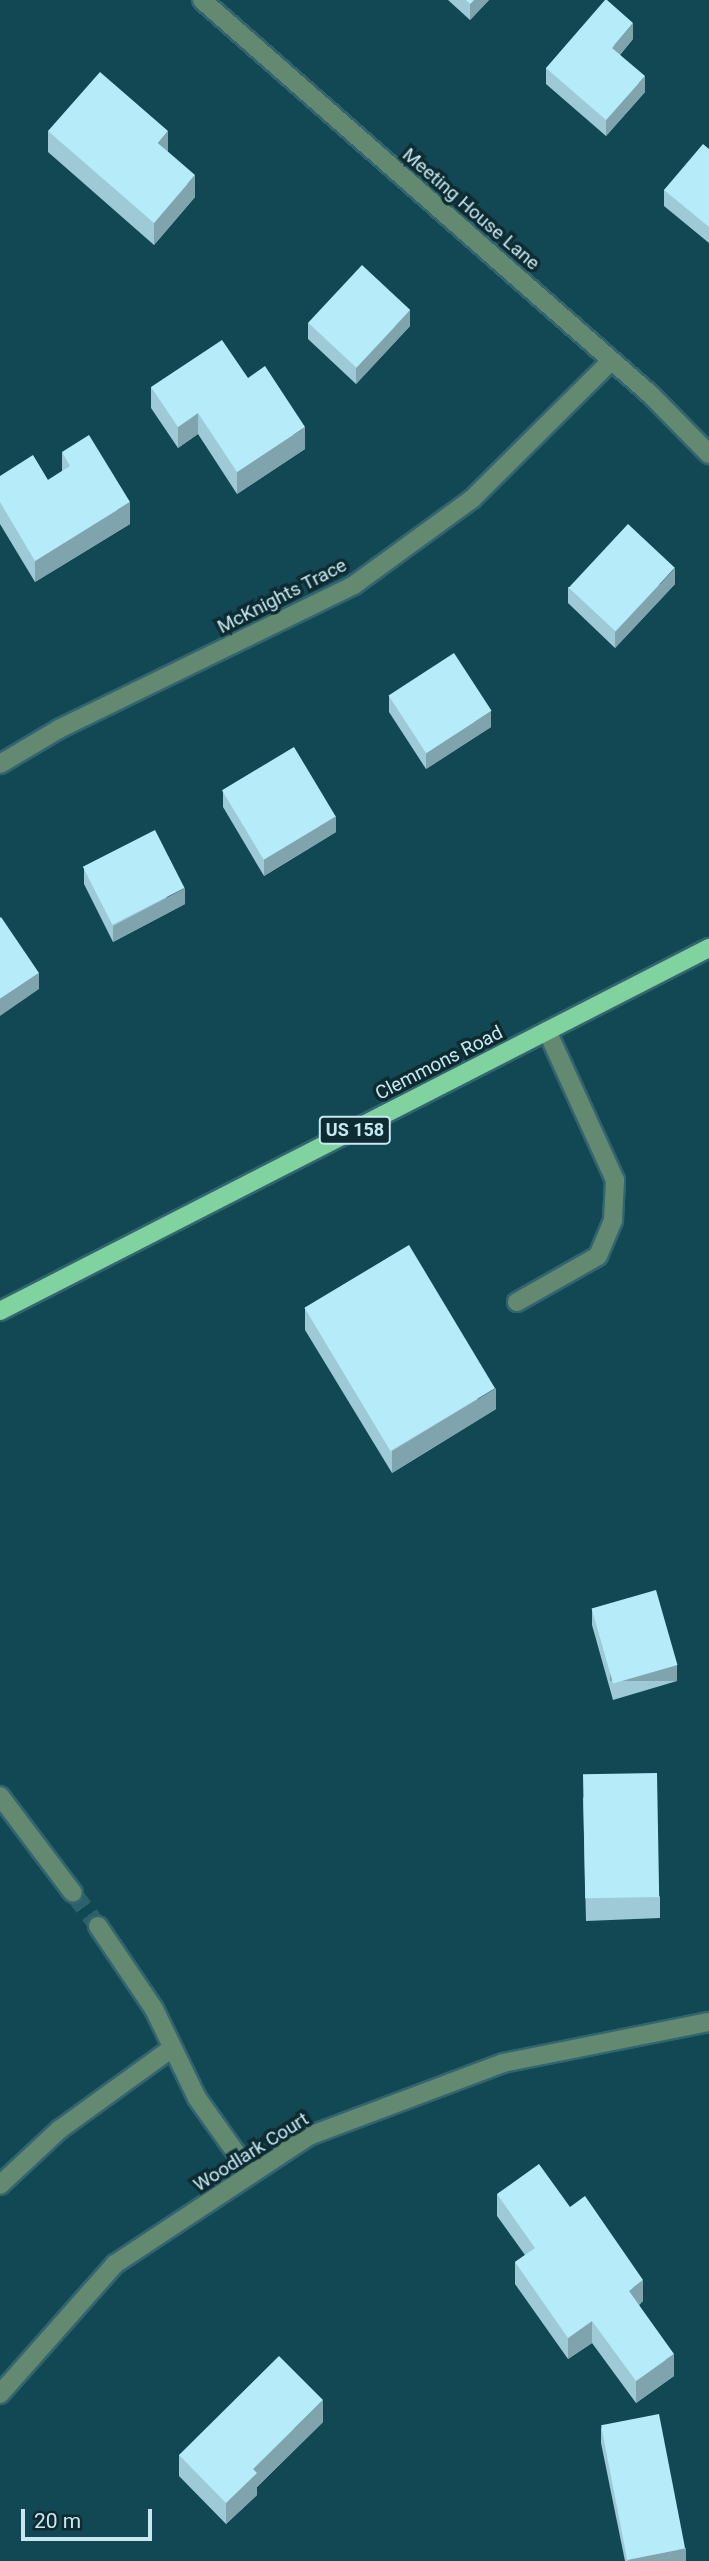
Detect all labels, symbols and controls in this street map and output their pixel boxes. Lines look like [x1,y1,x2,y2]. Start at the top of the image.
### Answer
street label: Meeting House Lane [398,143,544,275]
street label: McKnights Trace [213,554,351,638]
street label: Clemmons Road [372,1021,506,1105]
road number: US 158 [318,1115,392,1144]
street label: Woodlark Court [189,2107,313,2197]
scale bar [24,2494,156,2538]
text: 20 m [34,2509,81,2533]

